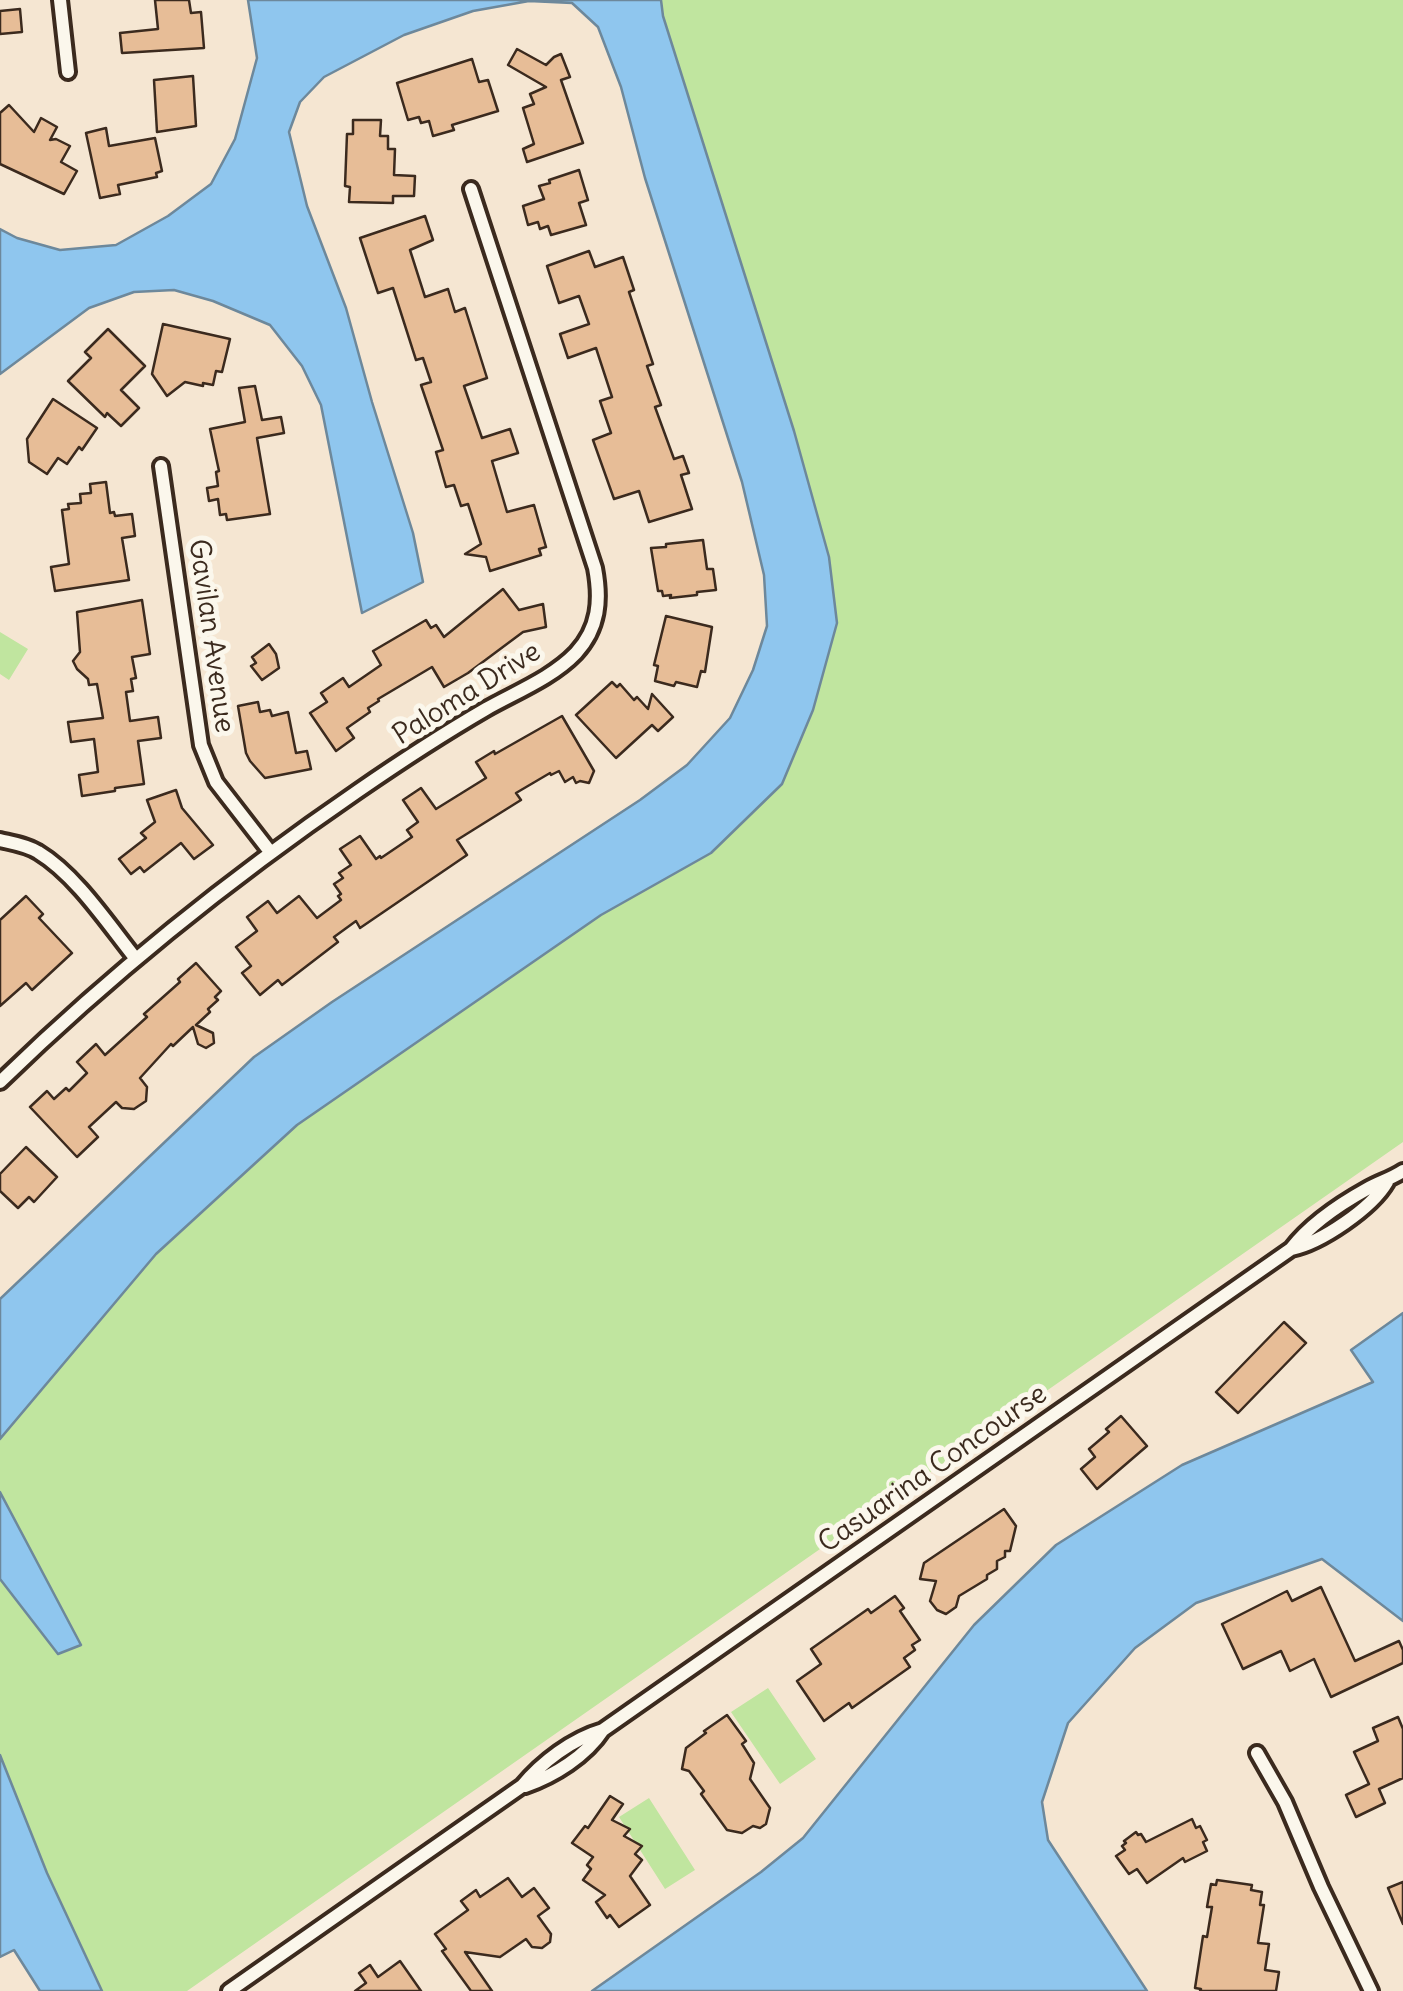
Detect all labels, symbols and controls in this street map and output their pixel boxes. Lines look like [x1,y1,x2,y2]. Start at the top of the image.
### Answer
street label: Gavilan Avenue [181,537,241,735]
street label: Paloma Drive [387,635,547,753]
street label: Casuarina Concourse [812,1377,1054,1561]

